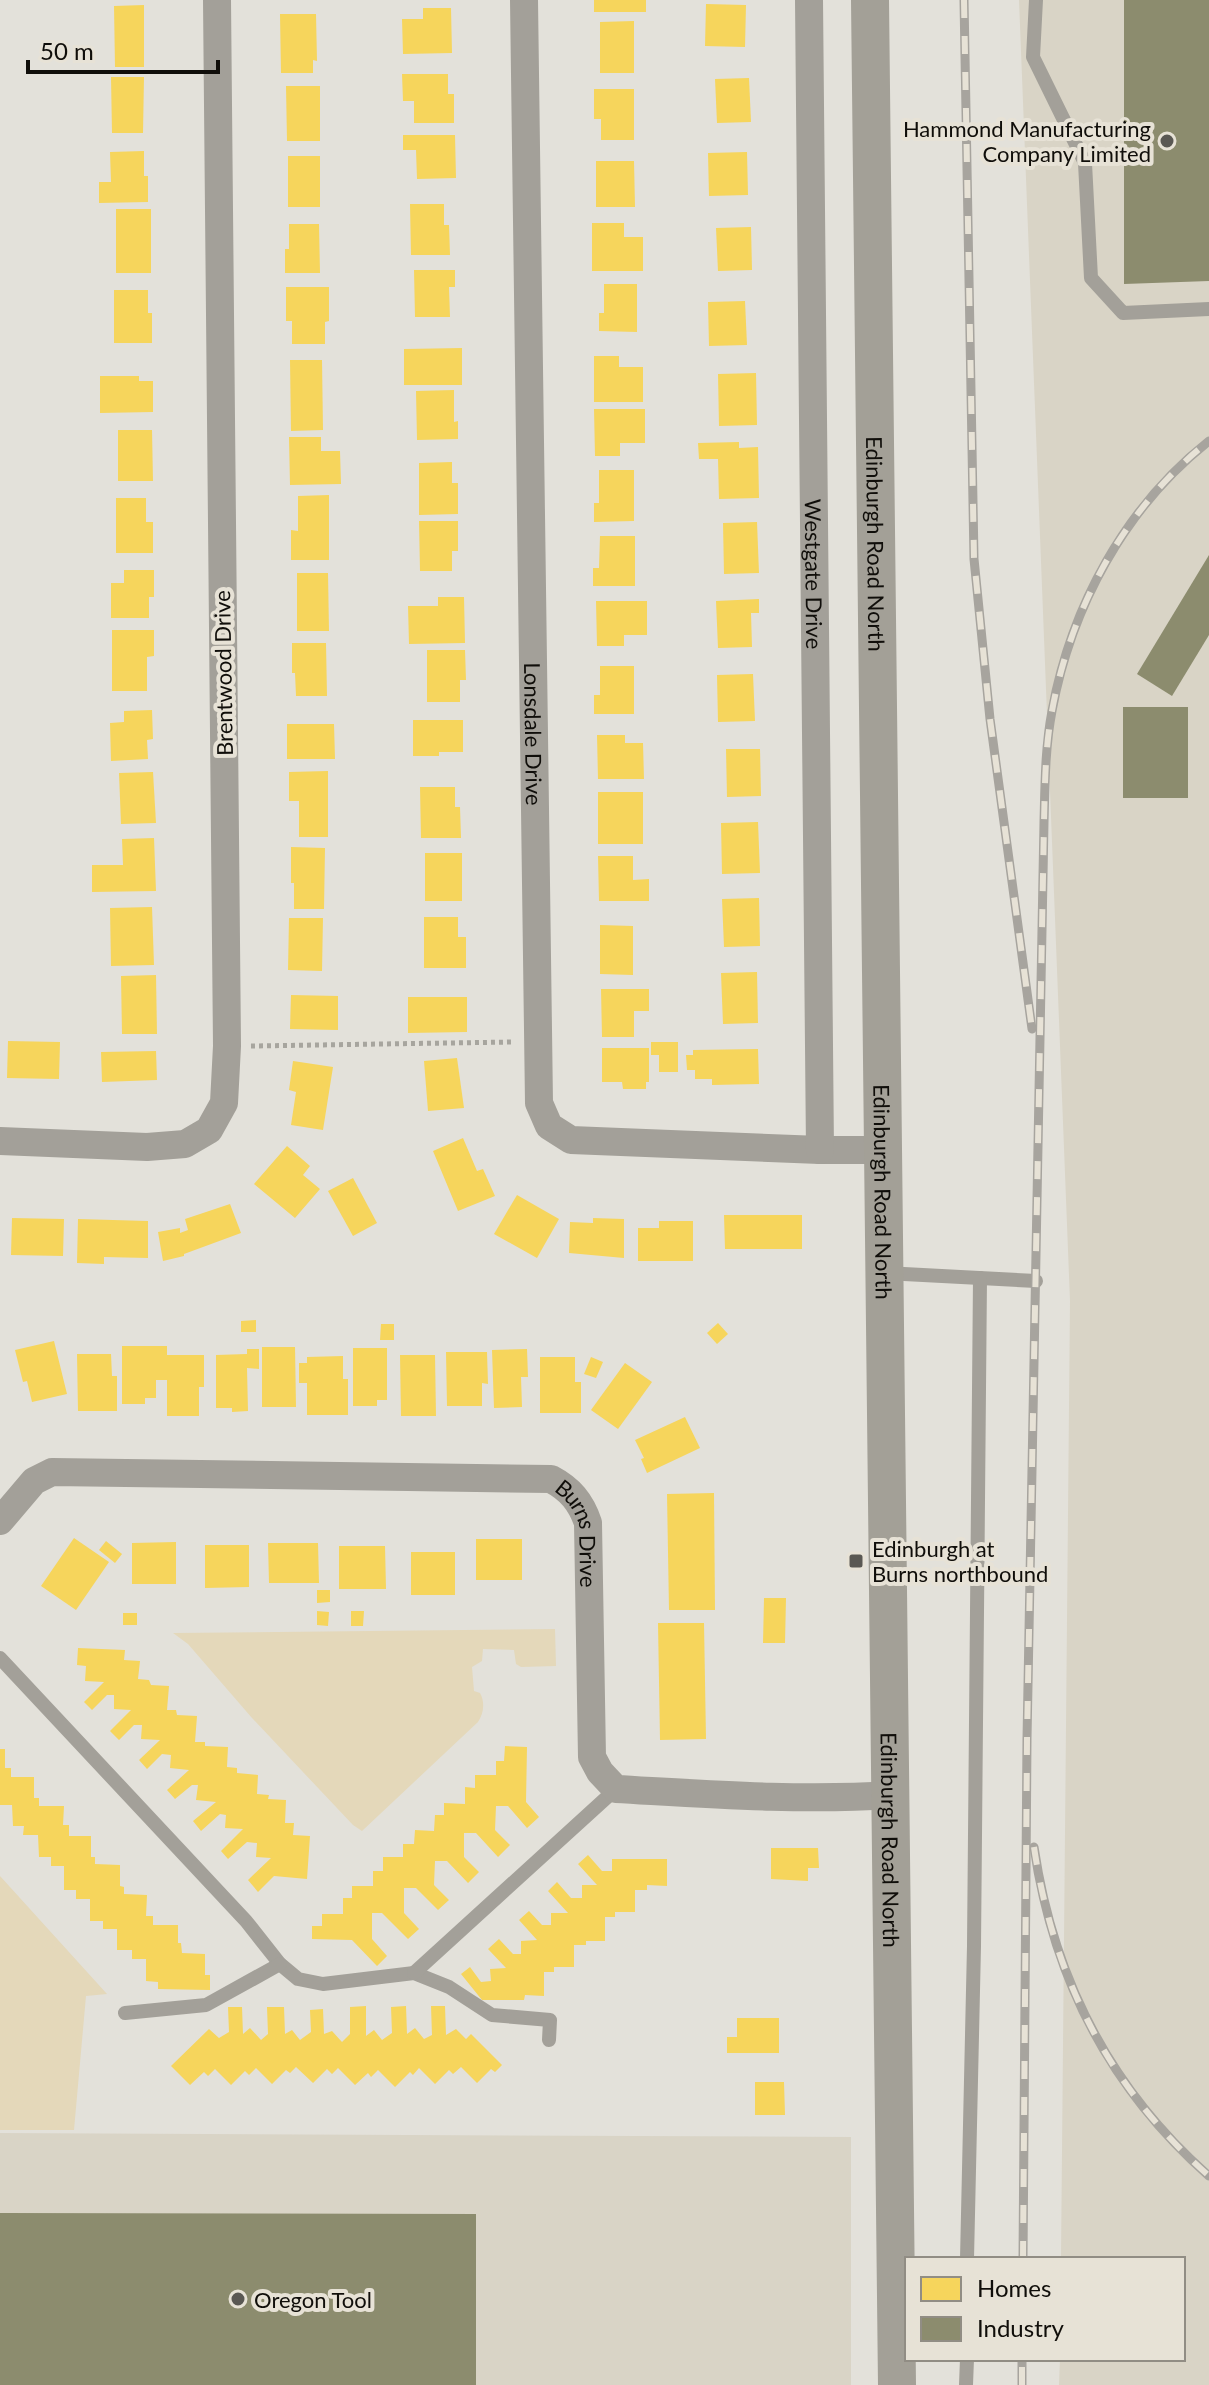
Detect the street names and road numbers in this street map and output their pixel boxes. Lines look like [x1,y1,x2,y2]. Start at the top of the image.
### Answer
street label: Edinburgh Road North [861,436,891,652]
street label: Westgate Drive [800,499,829,649]
street label: Brentwood Drive [208,590,238,756]
street label: Lonsdale Drive [520,662,548,806]
street label: Edinburgh Road North [869,1084,898,1300]
street label: Burns Drive [551,1473,603,1588]
street label: Edinburgh Road North [876,1732,906,1948]

